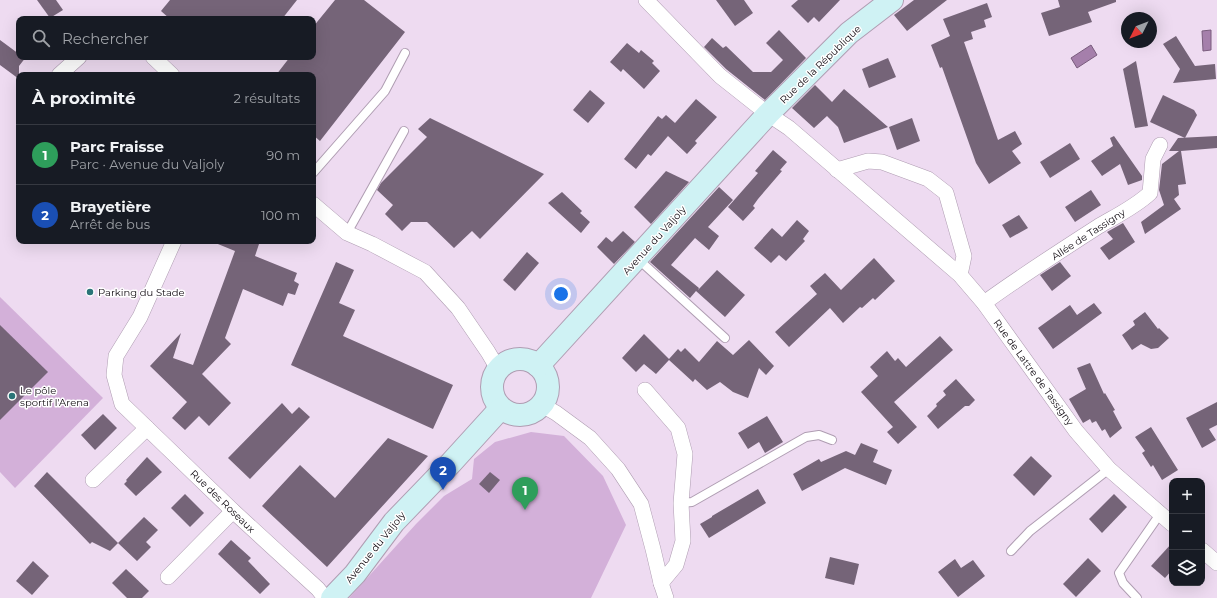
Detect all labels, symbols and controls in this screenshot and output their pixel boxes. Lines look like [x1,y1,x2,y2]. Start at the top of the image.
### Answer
north arrow [1121,12,1157,48]
search box [16,16,316,60]
street label: Rue de la République [777,22,864,106]
icon: search [30,27,52,49]
text: Rechercher [62,29,149,48]
text: À proximité [32,88,136,108]
text: 2 résultats [234,90,300,106]
text: Parc Fraisse [70,137,164,156]
text: 1 [42,147,48,163]
text: 90 m [266,147,300,163]
text: Parc · Avenue du Valjoly [70,156,224,172]
text: Brayetière [70,197,151,216]
street label: Avenue du Valjoly [620,203,689,278]
street label: Allée de Tassigny [1049,205,1128,263]
text: 2 [41,207,49,223]
text: 100 m [261,207,300,223]
text: Arrêt de bus [70,216,150,232]
your location [551,284,571,304]
place label: Parking du Stade [98,286,185,299]
marker: Parking du Stade [85,287,95,297]
street label: Rue de Lattre de Tassigny [991,317,1077,429]
place label: Le pôle sportif l'Arena [20,384,89,409]
marker: Le pôle sportif l'Arena [7,391,17,401]
pin: 2 [430,457,456,490]
street label: Rue des Roseaux [188,467,258,536]
pin: 1 [512,477,538,510]
map controls [1169,478,1205,586]
button: + [1169,478,1205,514]
street label: Avenue du Valjoly [342,508,409,586]
button: − [1169,514,1205,550]
button: layers [1169,550,1205,586]

